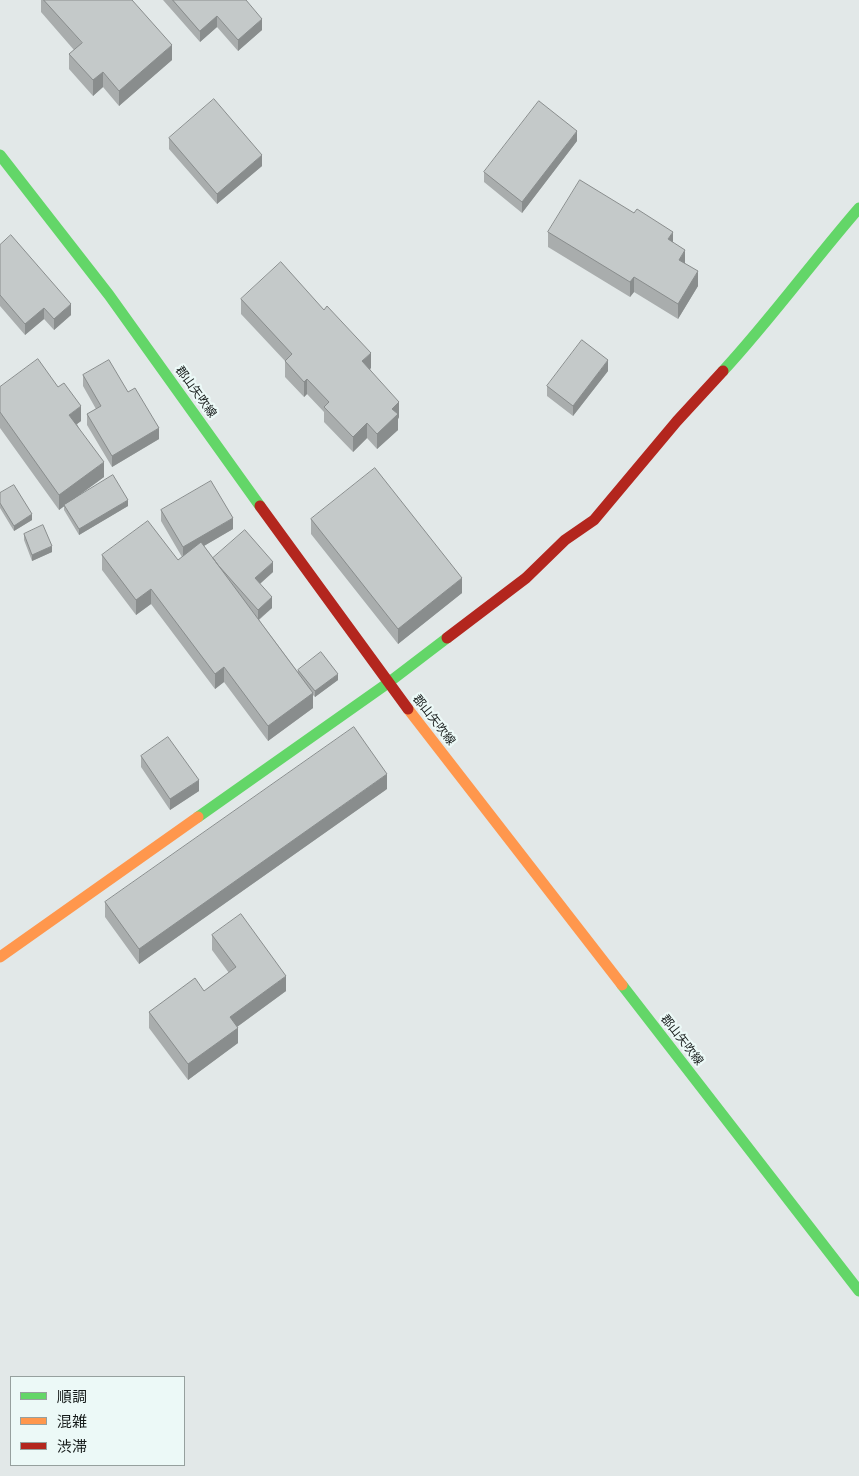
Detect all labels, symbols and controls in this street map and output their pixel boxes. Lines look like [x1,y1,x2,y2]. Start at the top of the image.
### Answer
street label: 郡山矢吹線 [173,363,219,421]
street label: 郡山矢吹線 [410,692,458,748]
street label: 郡山矢吹線 [658,1012,706,1068]
legend [10,1376,185,1466]
text: 順調 [57,1388,87,1405]
text: 混雑 [57,1413,87,1430]
text: 渋滞 [57,1438,87,1455]

